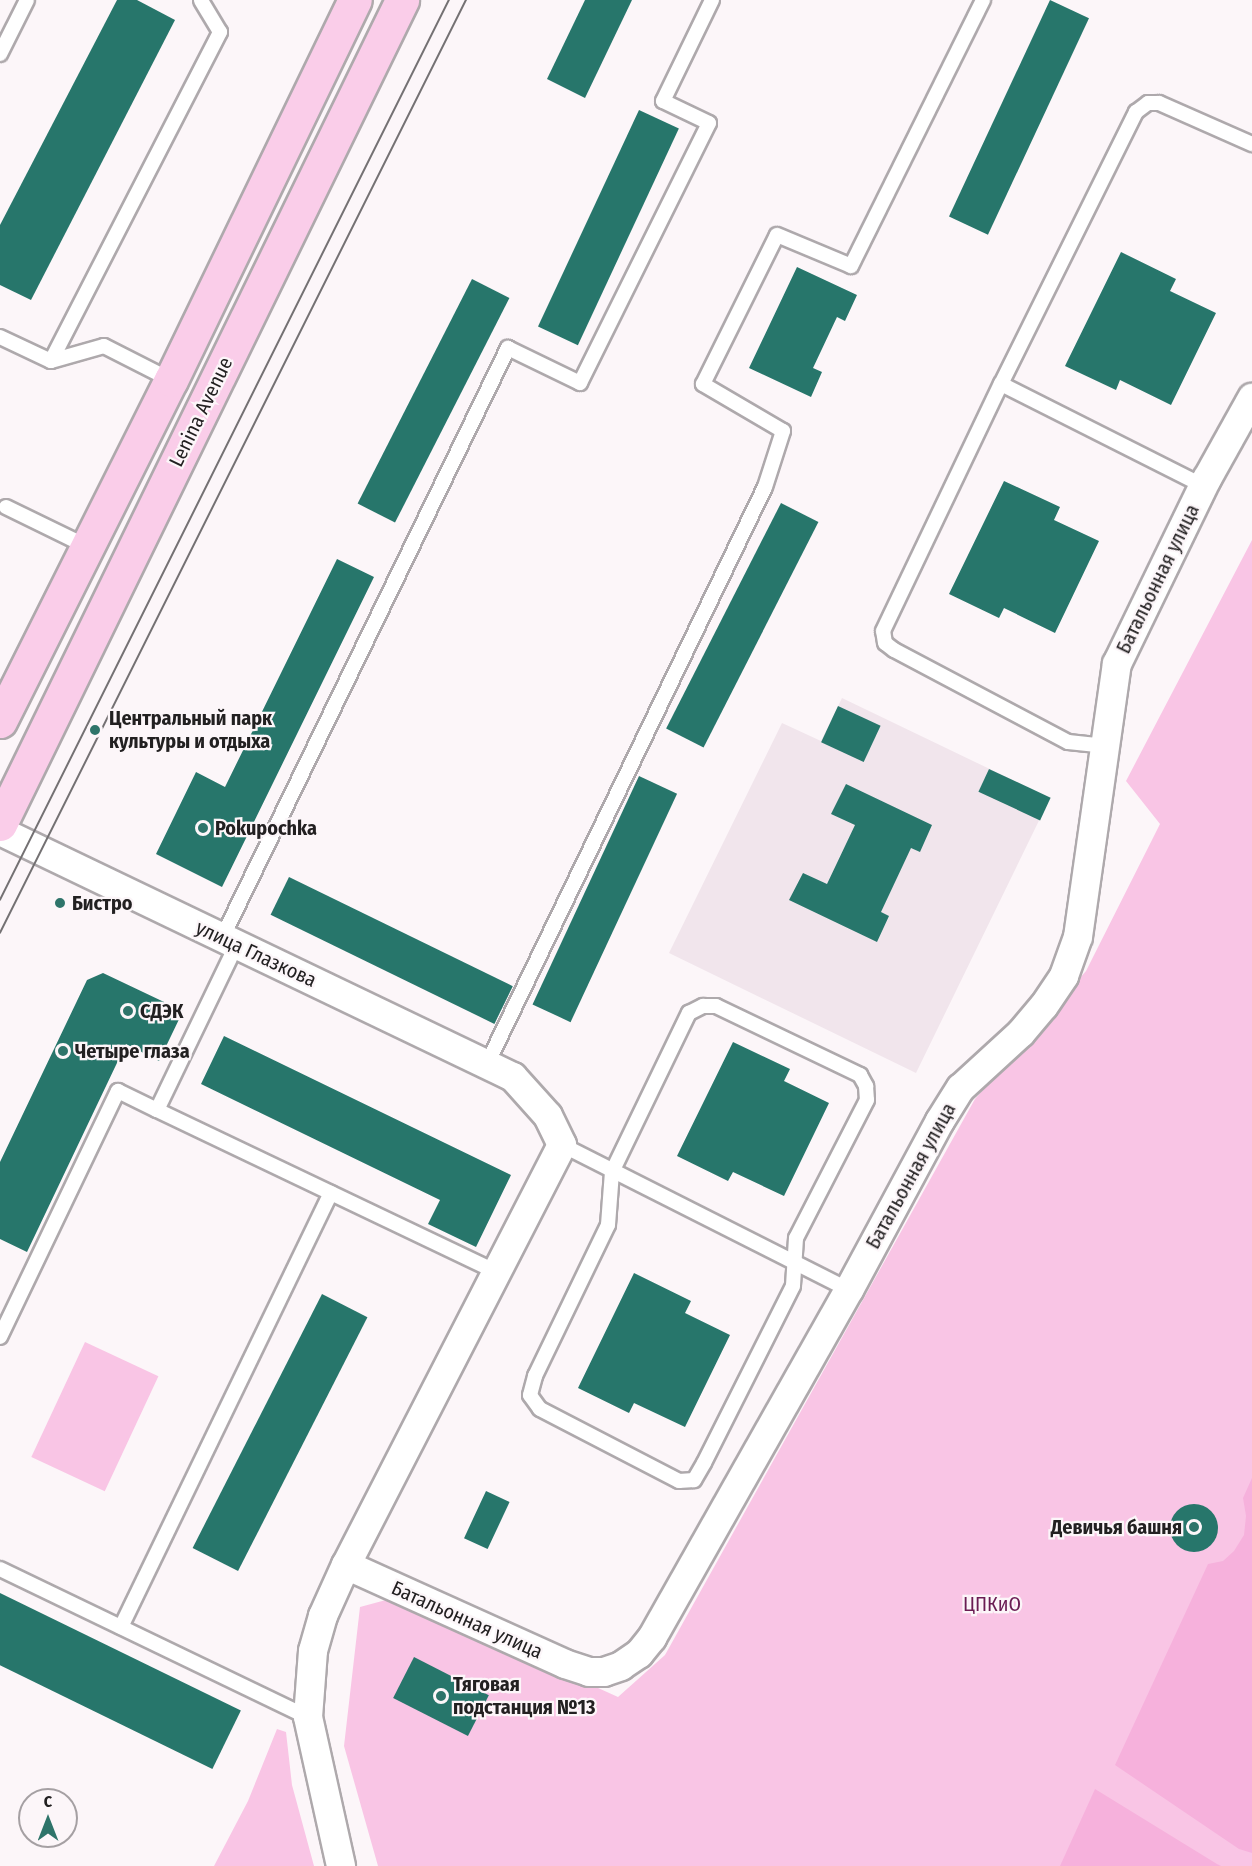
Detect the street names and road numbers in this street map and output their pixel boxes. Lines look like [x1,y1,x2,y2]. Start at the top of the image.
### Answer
street label: Lenina Avenue [164,353,238,471]
street label: Батальонная улица [1111,500,1205,658]
street label: улица Глазкова [192,916,320,992]
street label: Батальонная улица [861,1099,961,1253]
street label: Батальонная улица [388,1576,546,1664]

